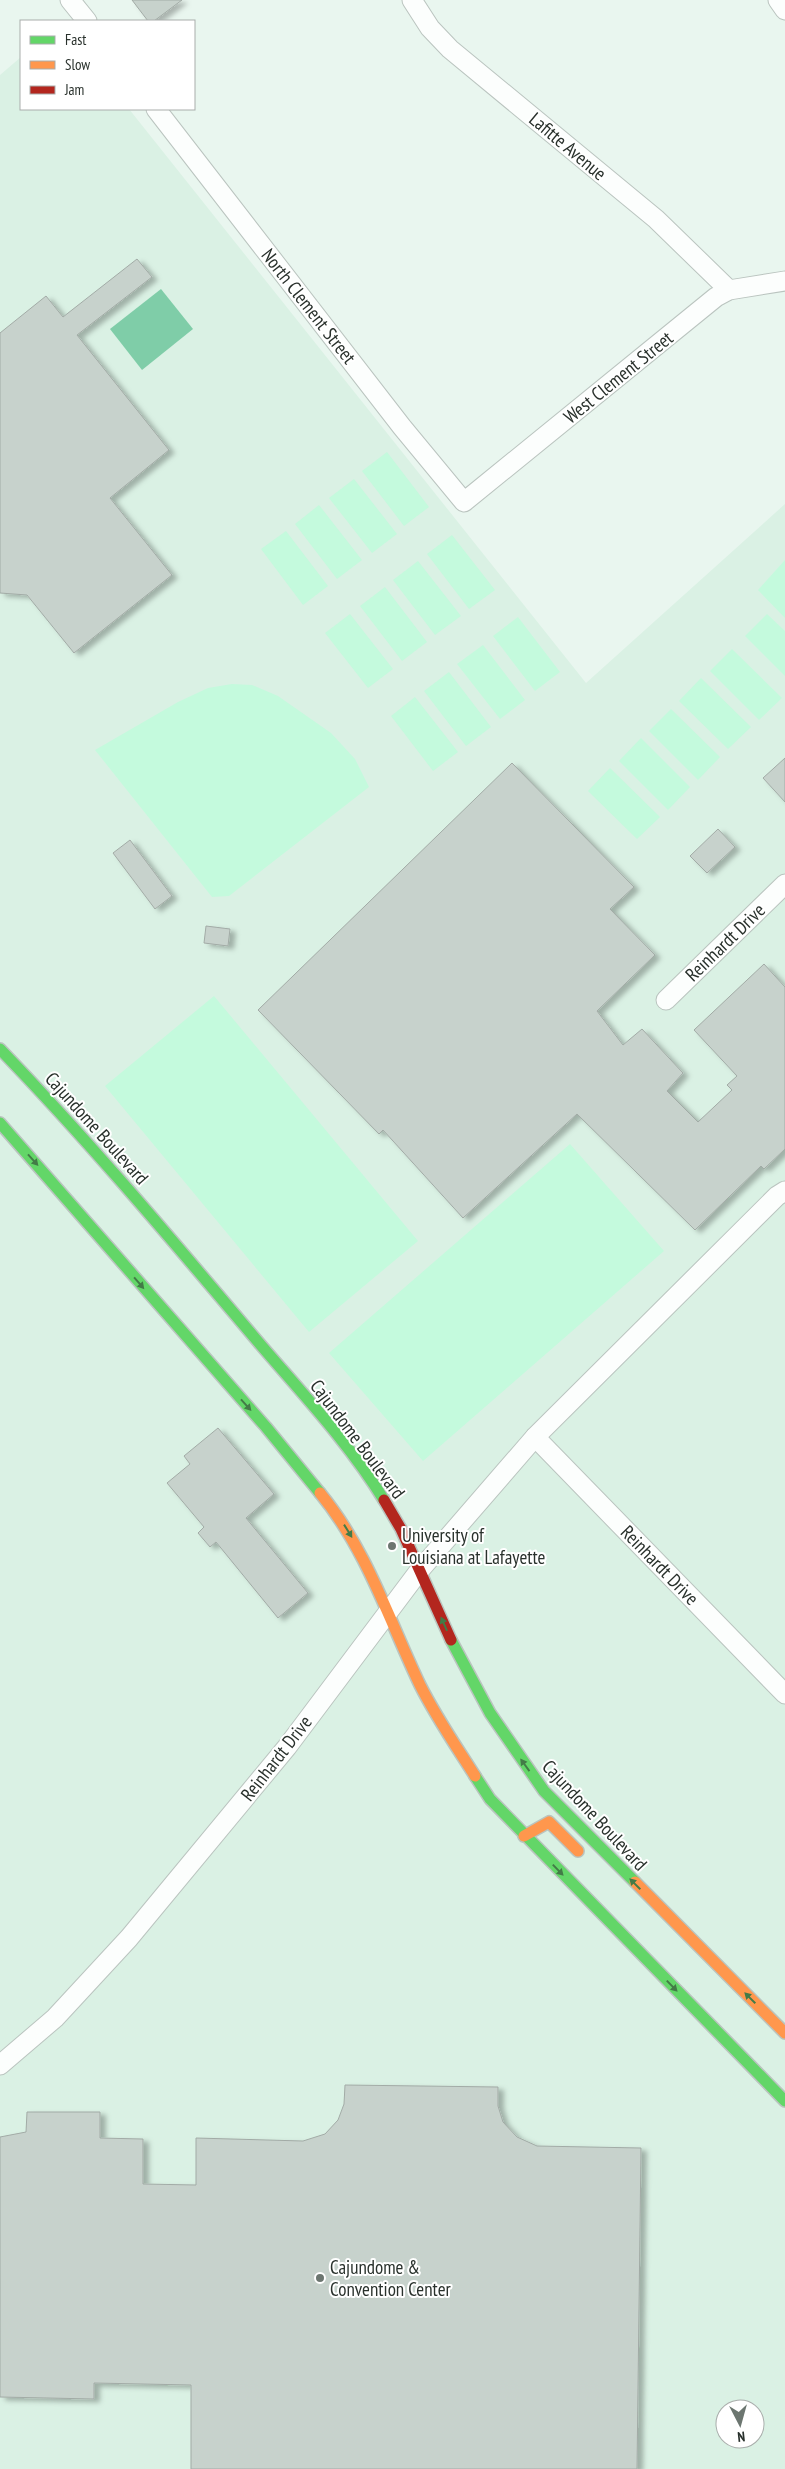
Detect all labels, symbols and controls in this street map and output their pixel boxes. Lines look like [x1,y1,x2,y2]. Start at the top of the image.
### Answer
legend [20,20,195,110]
text: Fast [65,30,86,49]
text: Slow [65,55,90,74]
text: Jam [64,80,84,99]
street label: Lafitte Avenue [525,107,612,185]
street label: North Clement Street [257,244,362,369]
street label: West Clement Street [558,325,678,428]
street label: Reinhardt Drive [680,898,770,986]
street label: Cajundome Boulevard [40,1067,154,1189]
one-way arrow [27,1153,39,1165]
one-way arrow [133,1276,144,1289]
street label: Cajundome Boulevard [305,1375,411,1503]
one-way arrow [240,1398,252,1410]
street label: Reinhardt Drive [616,1520,704,1610]
place label: University of Louisiana at Lafayette [402,1523,546,1569]
one-way arrow [343,1525,352,1538]
marker: University of Louisiana at Lafayette [386,1540,398,1552]
one-way arrow [439,1617,447,1631]
street label: Reinhardt Drive [235,1710,317,1806]
street label: Cajundome Boulevard [537,1754,653,1876]
one-way arrow [520,1758,530,1772]
one-way arrow [552,1864,564,1876]
one-way arrow [629,1878,641,1890]
one-way arrow [666,1980,678,1992]
one-way arrow [745,1992,757,2004]
place label: Cajundome & Convention Center [330,2255,451,2301]
marker: Cajundome & Convention Center [314,2272,326,2284]
north arrow [715,2399,765,2449]
text: N [737,2428,746,2446]

